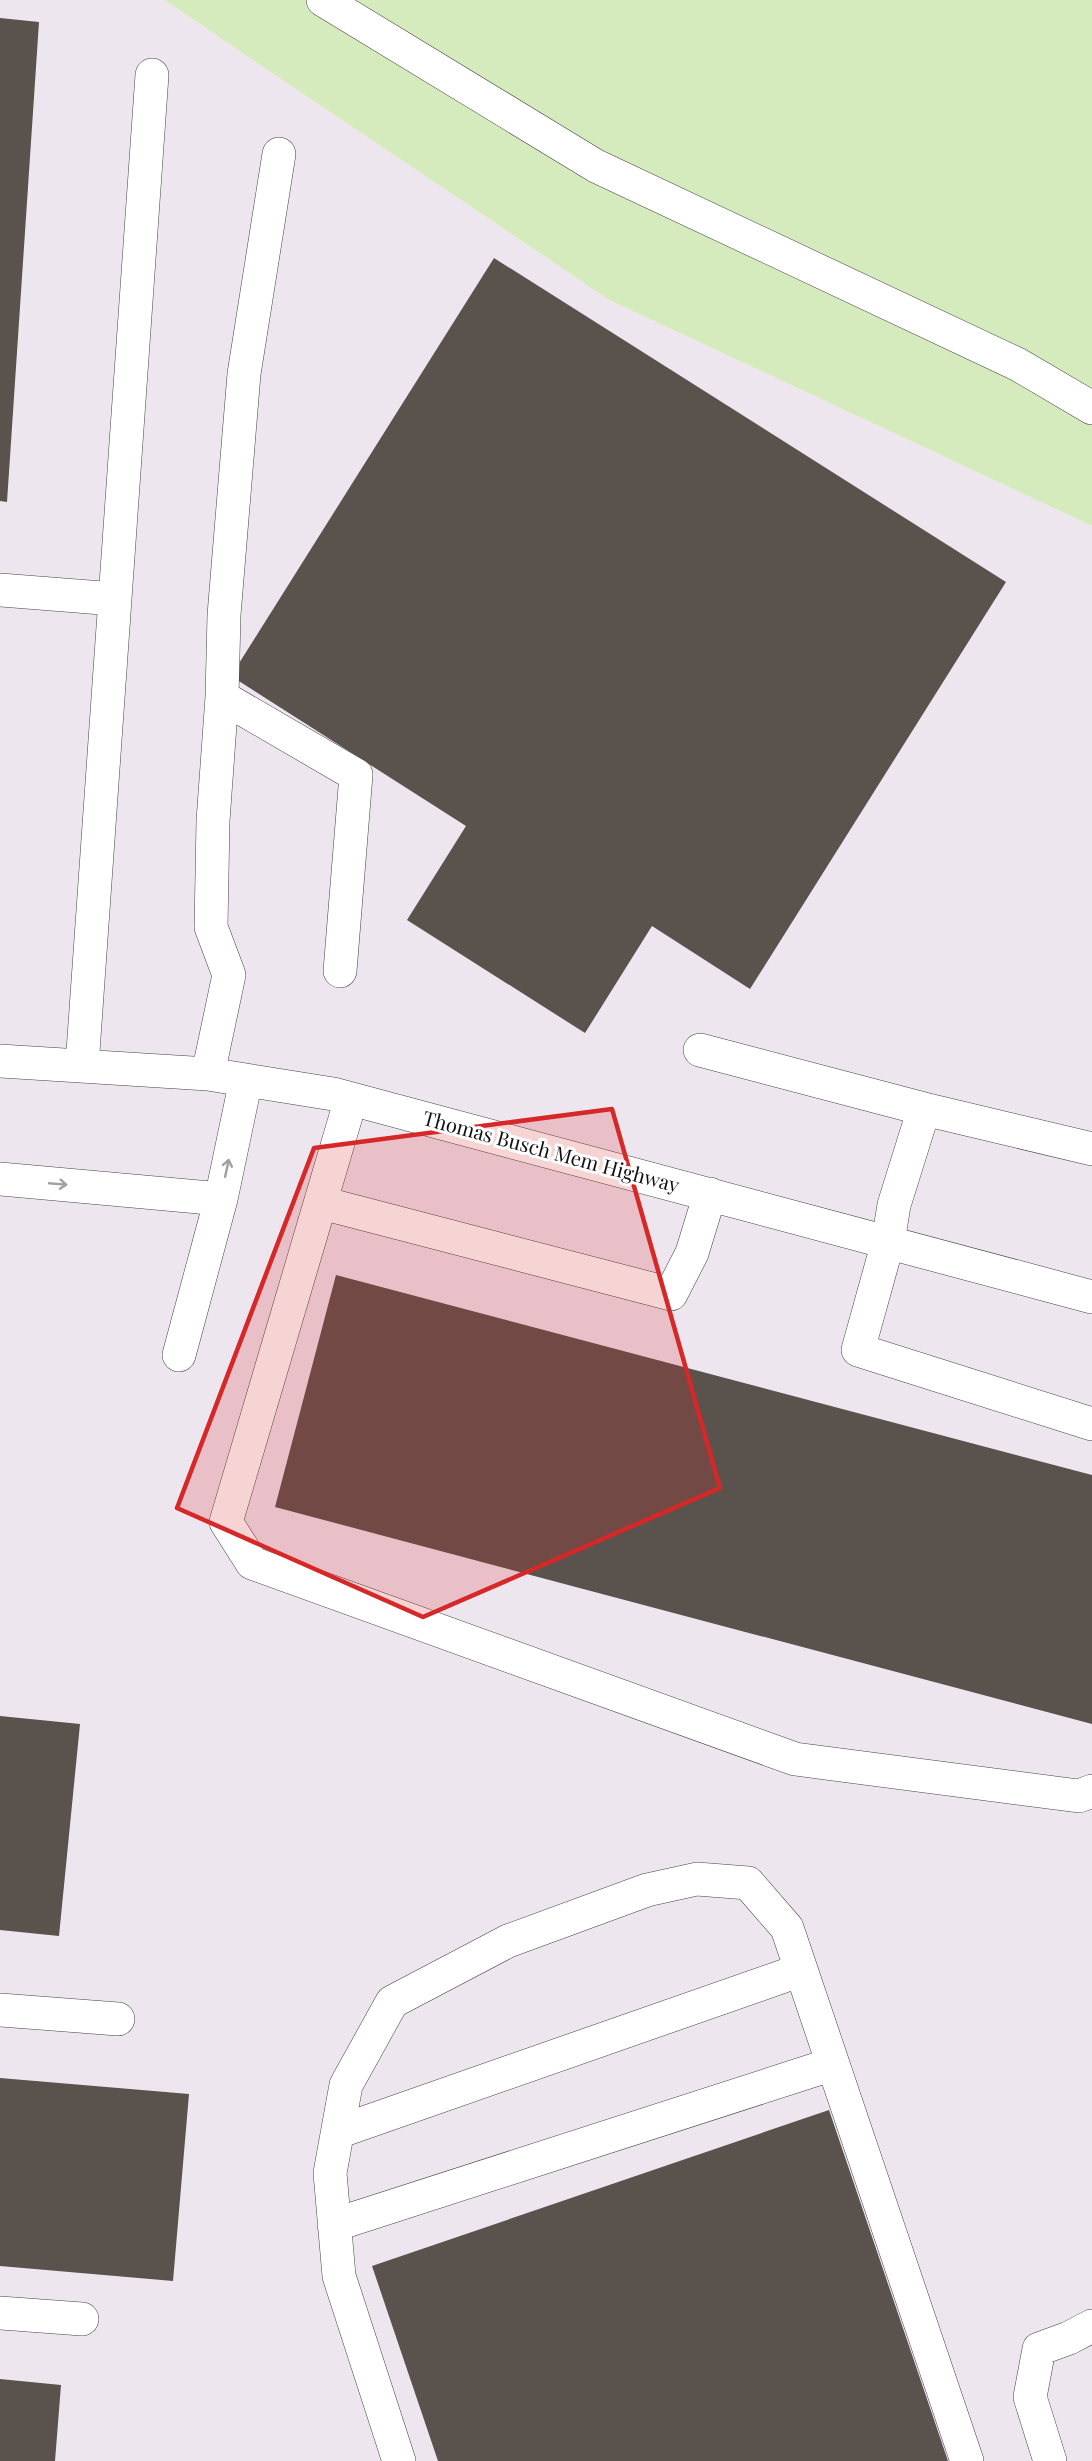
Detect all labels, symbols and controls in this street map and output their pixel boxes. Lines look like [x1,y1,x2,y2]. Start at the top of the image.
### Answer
street label: Thomas Busch Mem Highway [420,1103,683,1198]
one-way arrow [222,1159,234,1178]
one-way arrow [48,1179,68,1190]

